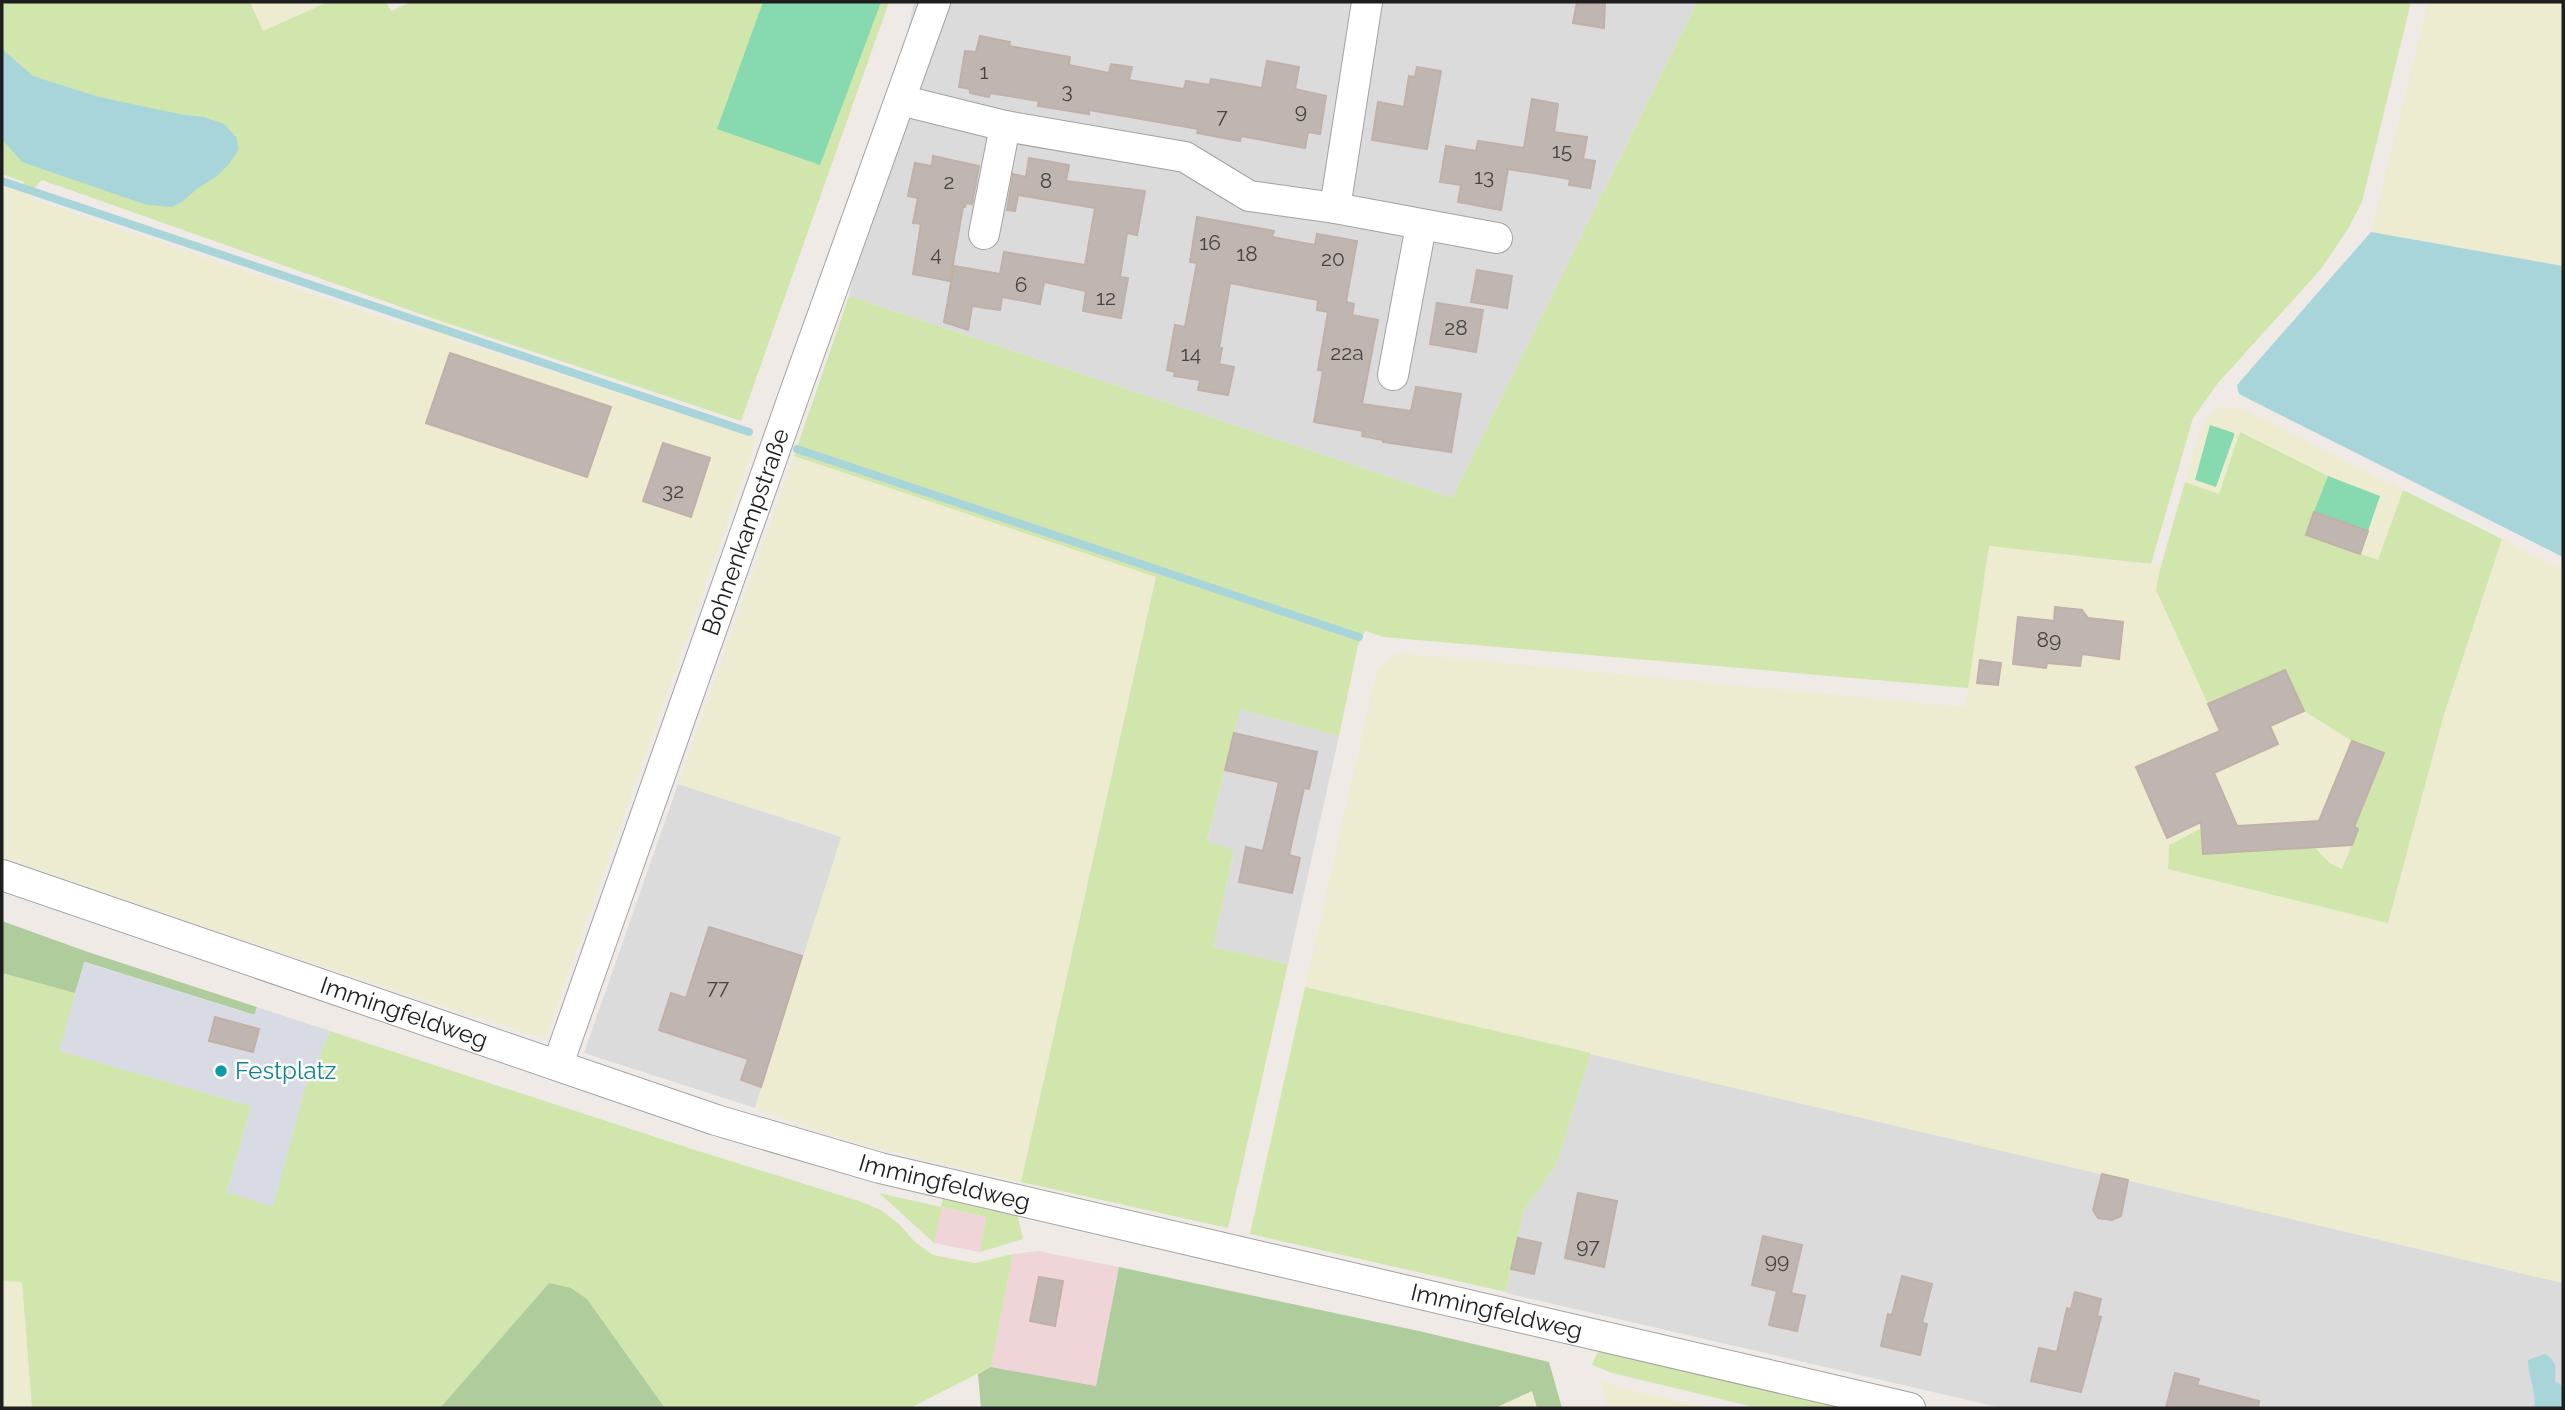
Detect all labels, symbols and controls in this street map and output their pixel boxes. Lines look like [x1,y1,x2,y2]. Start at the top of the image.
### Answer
house number: 1 [980,59,989,84]
house number: 3 [1061,78,1073,103]
house number: 9 [1295,98,1307,123]
house number: 7 [1216,103,1228,128]
house number: 15 [1552,138,1572,163]
house number: 13 [1474,164,1494,189]
house number: 8 [1040,168,1052,193]
house number: 2 [944,169,954,194]
house number: 16 [1199,230,1221,255]
house number: 4 [930,241,942,266]
house number: 18 [1236,241,1258,266]
house number: 20 [1321,246,1345,271]
house number: 6 [1015,272,1027,297]
house number: 12 [1096,285,1116,310]
house number: 28 [1444,315,1468,340]
house number: 22a [1330,340,1364,365]
house number: 14 [1181,341,1201,366]
street label: Bohnenkampstraße [695,425,795,639]
house number: 32 [662,478,684,503]
house number: 89 [2037,627,2061,652]
street label: Immingfeldweg [317,970,492,1055]
house number: 77 [707,974,730,999]
place label: Festplatz [235,1056,336,1085]
marker: Festplatz [213,1063,229,1079]
street label: Immingfeldweg [856,1148,1033,1217]
house number: 97 [1576,1233,1600,1258]
house number: 99 [1765,1248,1789,1273]
street label: Immingfeldweg [1408,1277,1585,1345]

